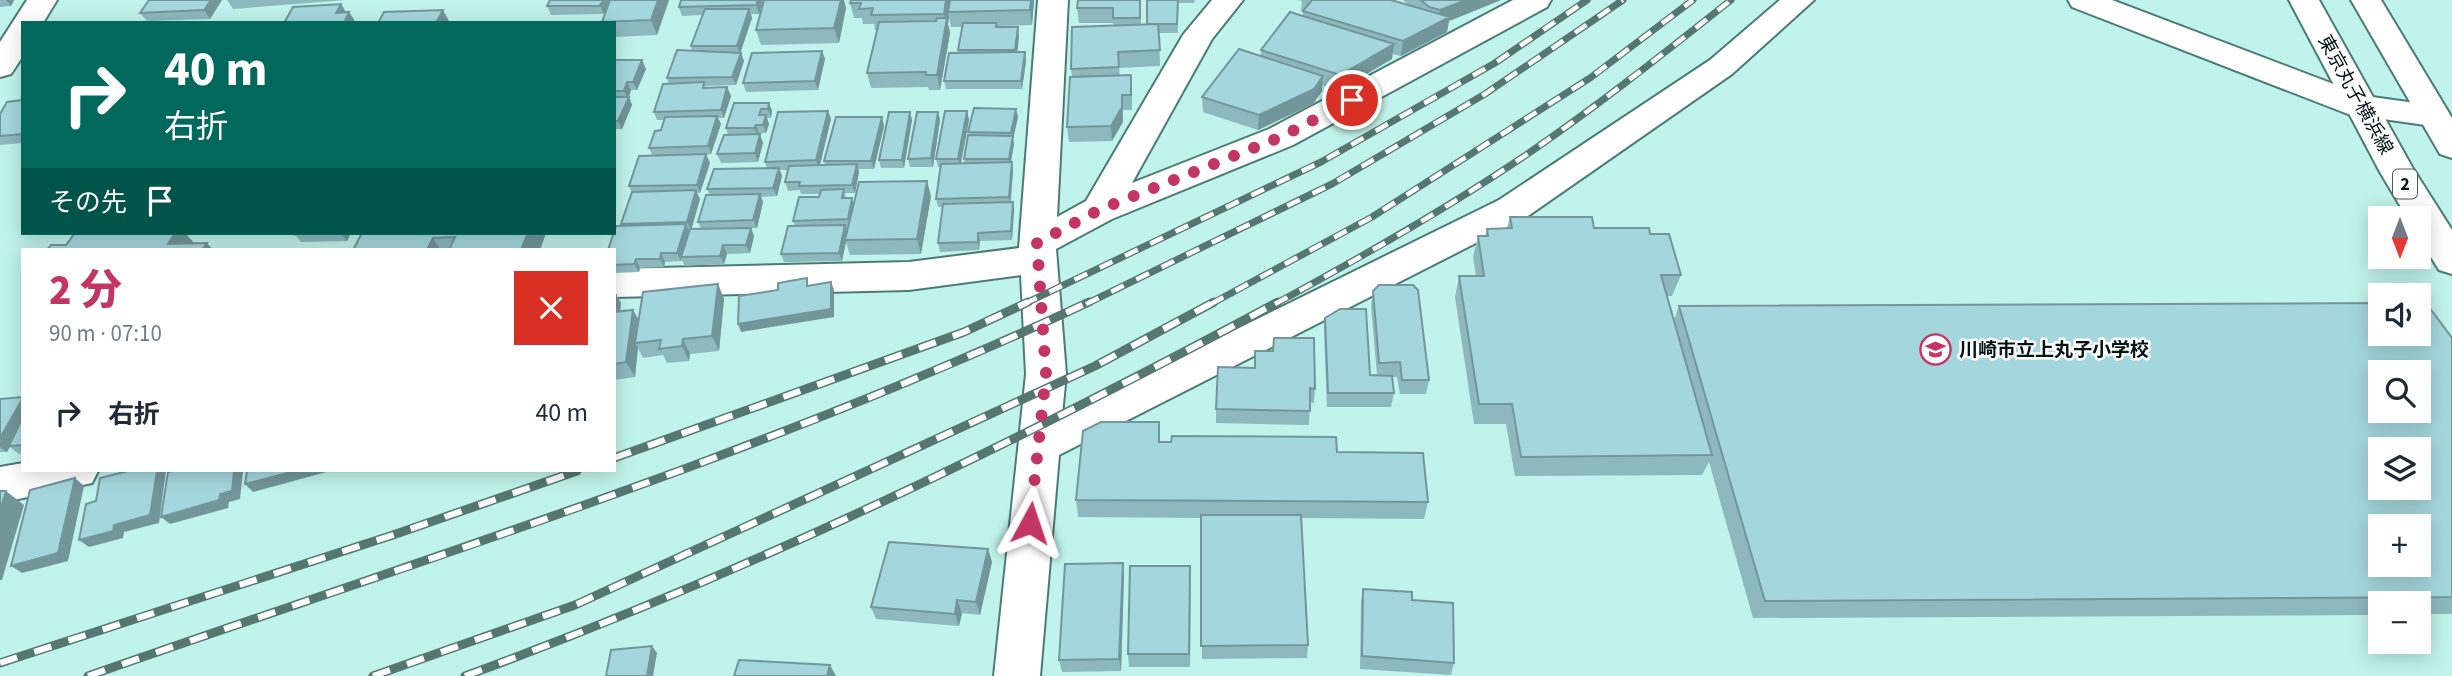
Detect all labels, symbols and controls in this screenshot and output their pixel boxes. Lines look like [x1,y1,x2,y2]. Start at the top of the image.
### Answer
street label: 東京丸子横浜線 [2311,30,2399,160]
text: 40 m [164,35,268,105]
icon: right [49,49,140,140]
pin [1322,70,1382,130]
icon: arrive [1333,81,1371,119]
text: 右折 [164,104,228,150]
road number: 2 [2393,169,2417,198]
icon: arrive [141,182,179,220]
text: その先 [49,184,127,221]
north arrow [2368,206,2431,270]
map controls [2368,206,2431,654]
text: 2 分 [49,261,122,321]
button: close [514,271,588,345]
button: sound [2368,283,2431,346]
text: 90 m · 07:10 [49,317,162,350]
school or university icon: 川崎市立上丸子小学校 [1919,333,1953,367]
place label: 川崎市立上丸子小学校 [1959,337,2149,364]
button: search [2368,360,2431,423]
icon: right [49,394,87,432]
text: 40 m [535,394,588,431]
text: 右折 [108,396,160,433]
button: layers [2368,437,2431,500]
position arrow [993,486,1067,560]
button: + [2368,514,2431,577]
button: − [2368,591,2431,654]

